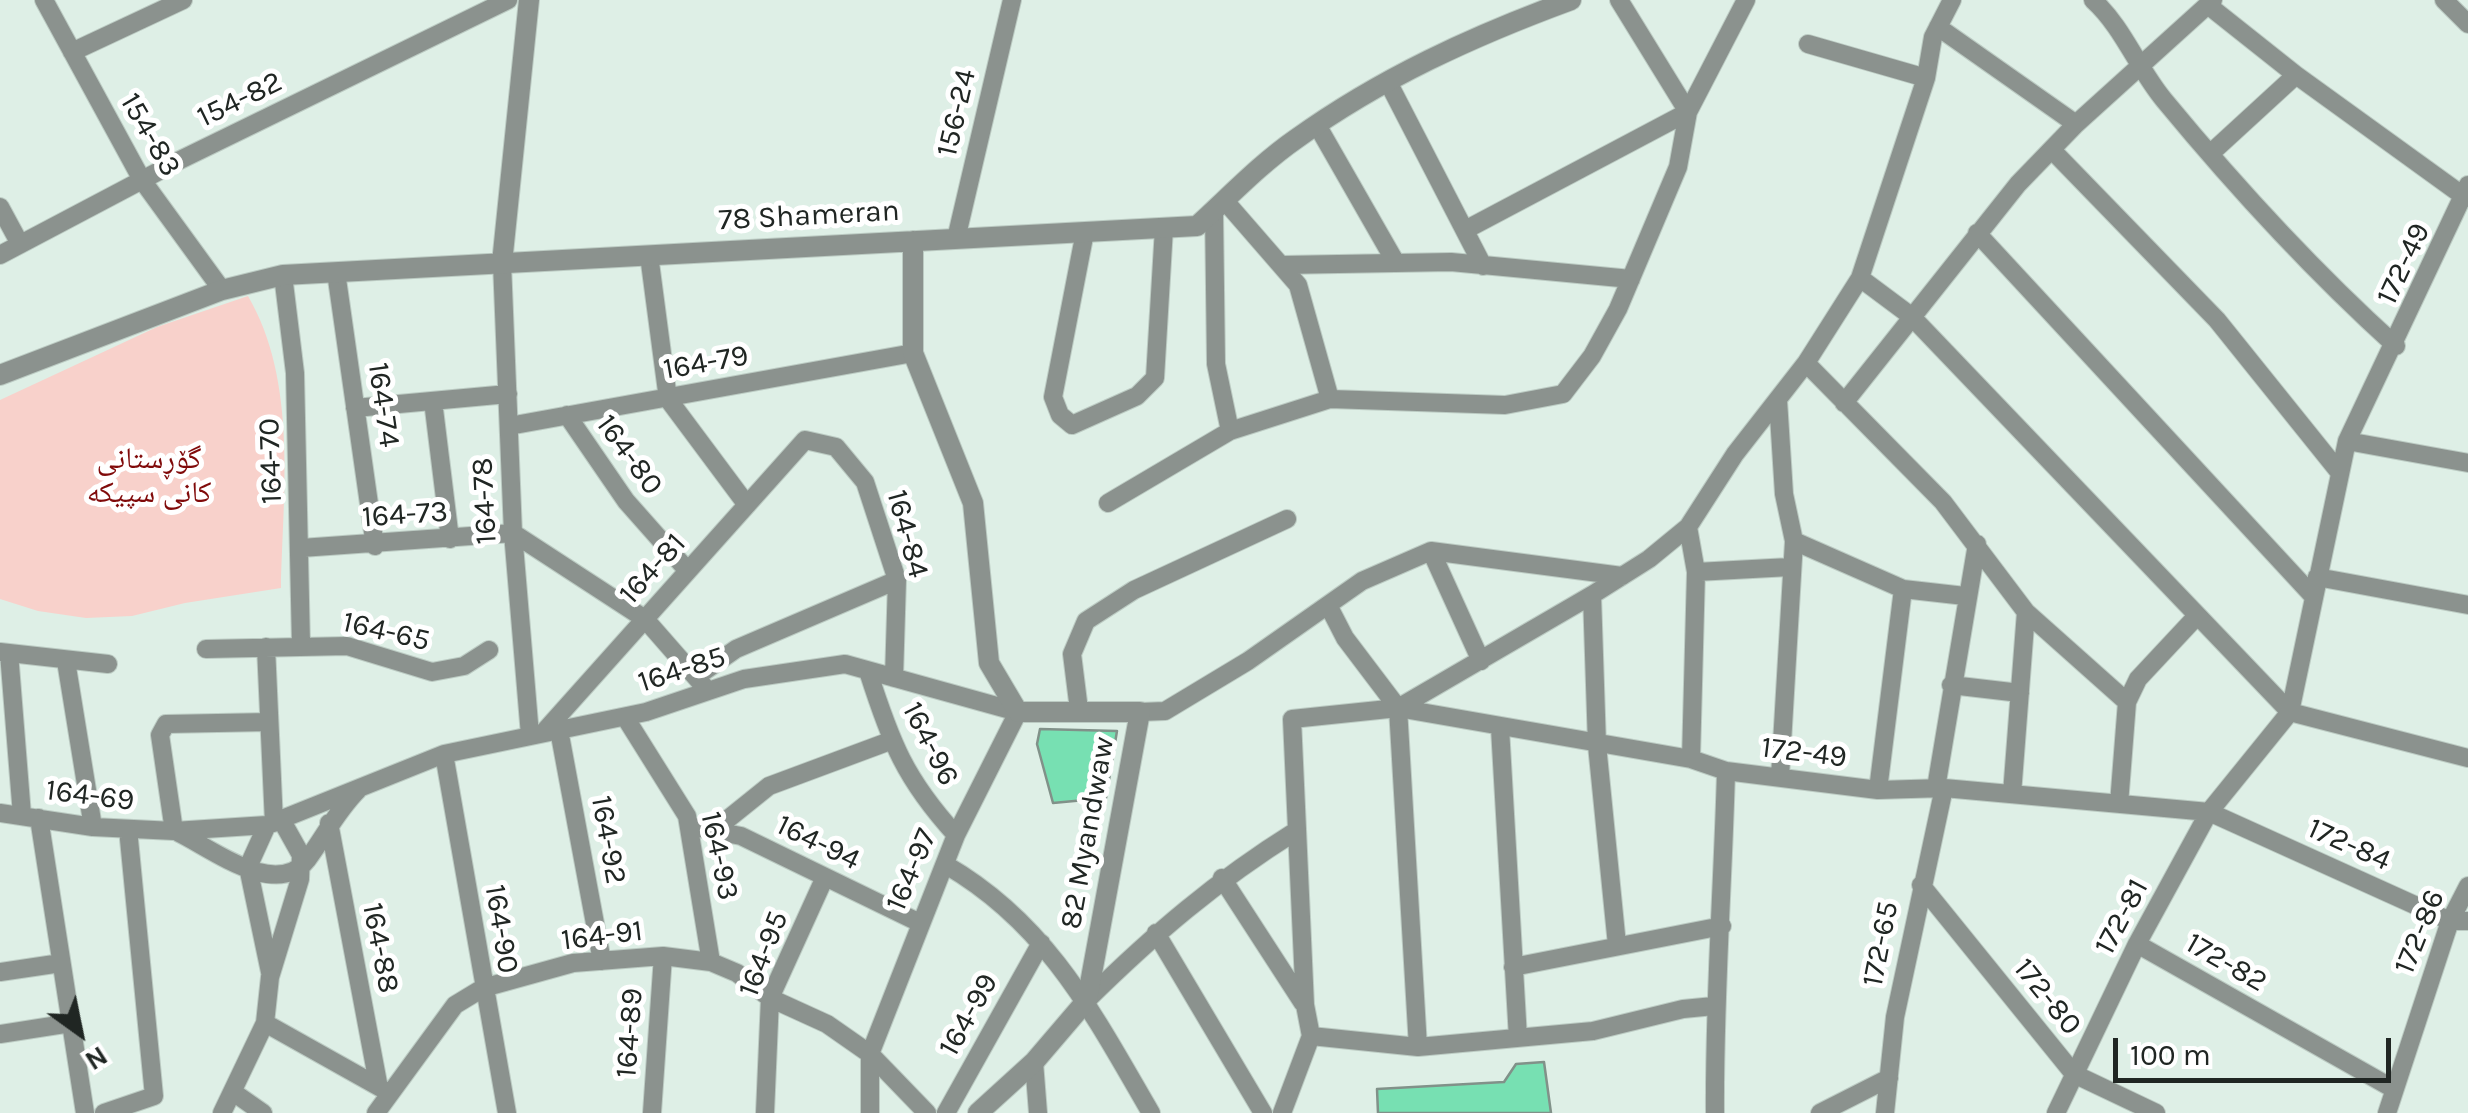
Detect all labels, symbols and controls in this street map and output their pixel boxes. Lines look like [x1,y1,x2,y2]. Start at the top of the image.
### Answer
street label: 154-82 [192,64,288,136]
street label: 156-24 [929,66,985,160]
street label: 154-83 [112,87,188,183]
street label: 78 Shameran [718,193,900,239]
street label: 172-49 [2370,217,2438,311]
street label: 164-79 [661,338,751,388]
street label: 164-74 [359,360,407,450]
street label: 164-80 [588,408,670,502]
street label: 164-70 [252,417,290,505]
park label: گۆڕستانی کانی سپیکە [87,441,211,512]
street label: 164-78 [465,457,505,545]
street label: 164-84 [878,486,936,582]
street label: 164-73 [361,494,449,536]
street label: 164-81 [612,526,694,612]
street label: 164-65 [339,605,433,659]
street label: 164-85 [634,639,730,701]
street label: 164-96 [894,696,966,792]
street label: 172-49 [1759,730,1849,776]
street label: 82 Myandwaw [1053,734,1123,932]
street label: 164-69 [44,773,136,819]
street label: 164-92 [583,793,633,887]
street label: 164-94 [770,807,866,879]
street label: 164-93 [692,809,746,903]
street label: 172-84 [2302,811,2396,879]
street label: 164-97 [879,823,945,917]
street label: 172-81 [2087,873,2157,961]
street label: 164-90 [476,882,526,976]
street label: 172-86 [2387,885,2453,979]
street label: 172-65 [1855,898,1907,990]
street label: 164-88 [354,900,406,996]
street label: 164-95 [731,906,797,1002]
street label: 164-91 [559,913,645,959]
street label: 172-82 [2179,926,2273,1000]
street label: 172-80 [2005,951,2089,1043]
street label: 164-99 [932,967,1006,1063]
north arrow [30,983,130,1083]
street label: 164-89 [609,987,651,1079]
scale bar [2118,1018,2396,1080]
text: 100 m [2130,1037,2211,1073]
text: N [79,1039,114,1078]

